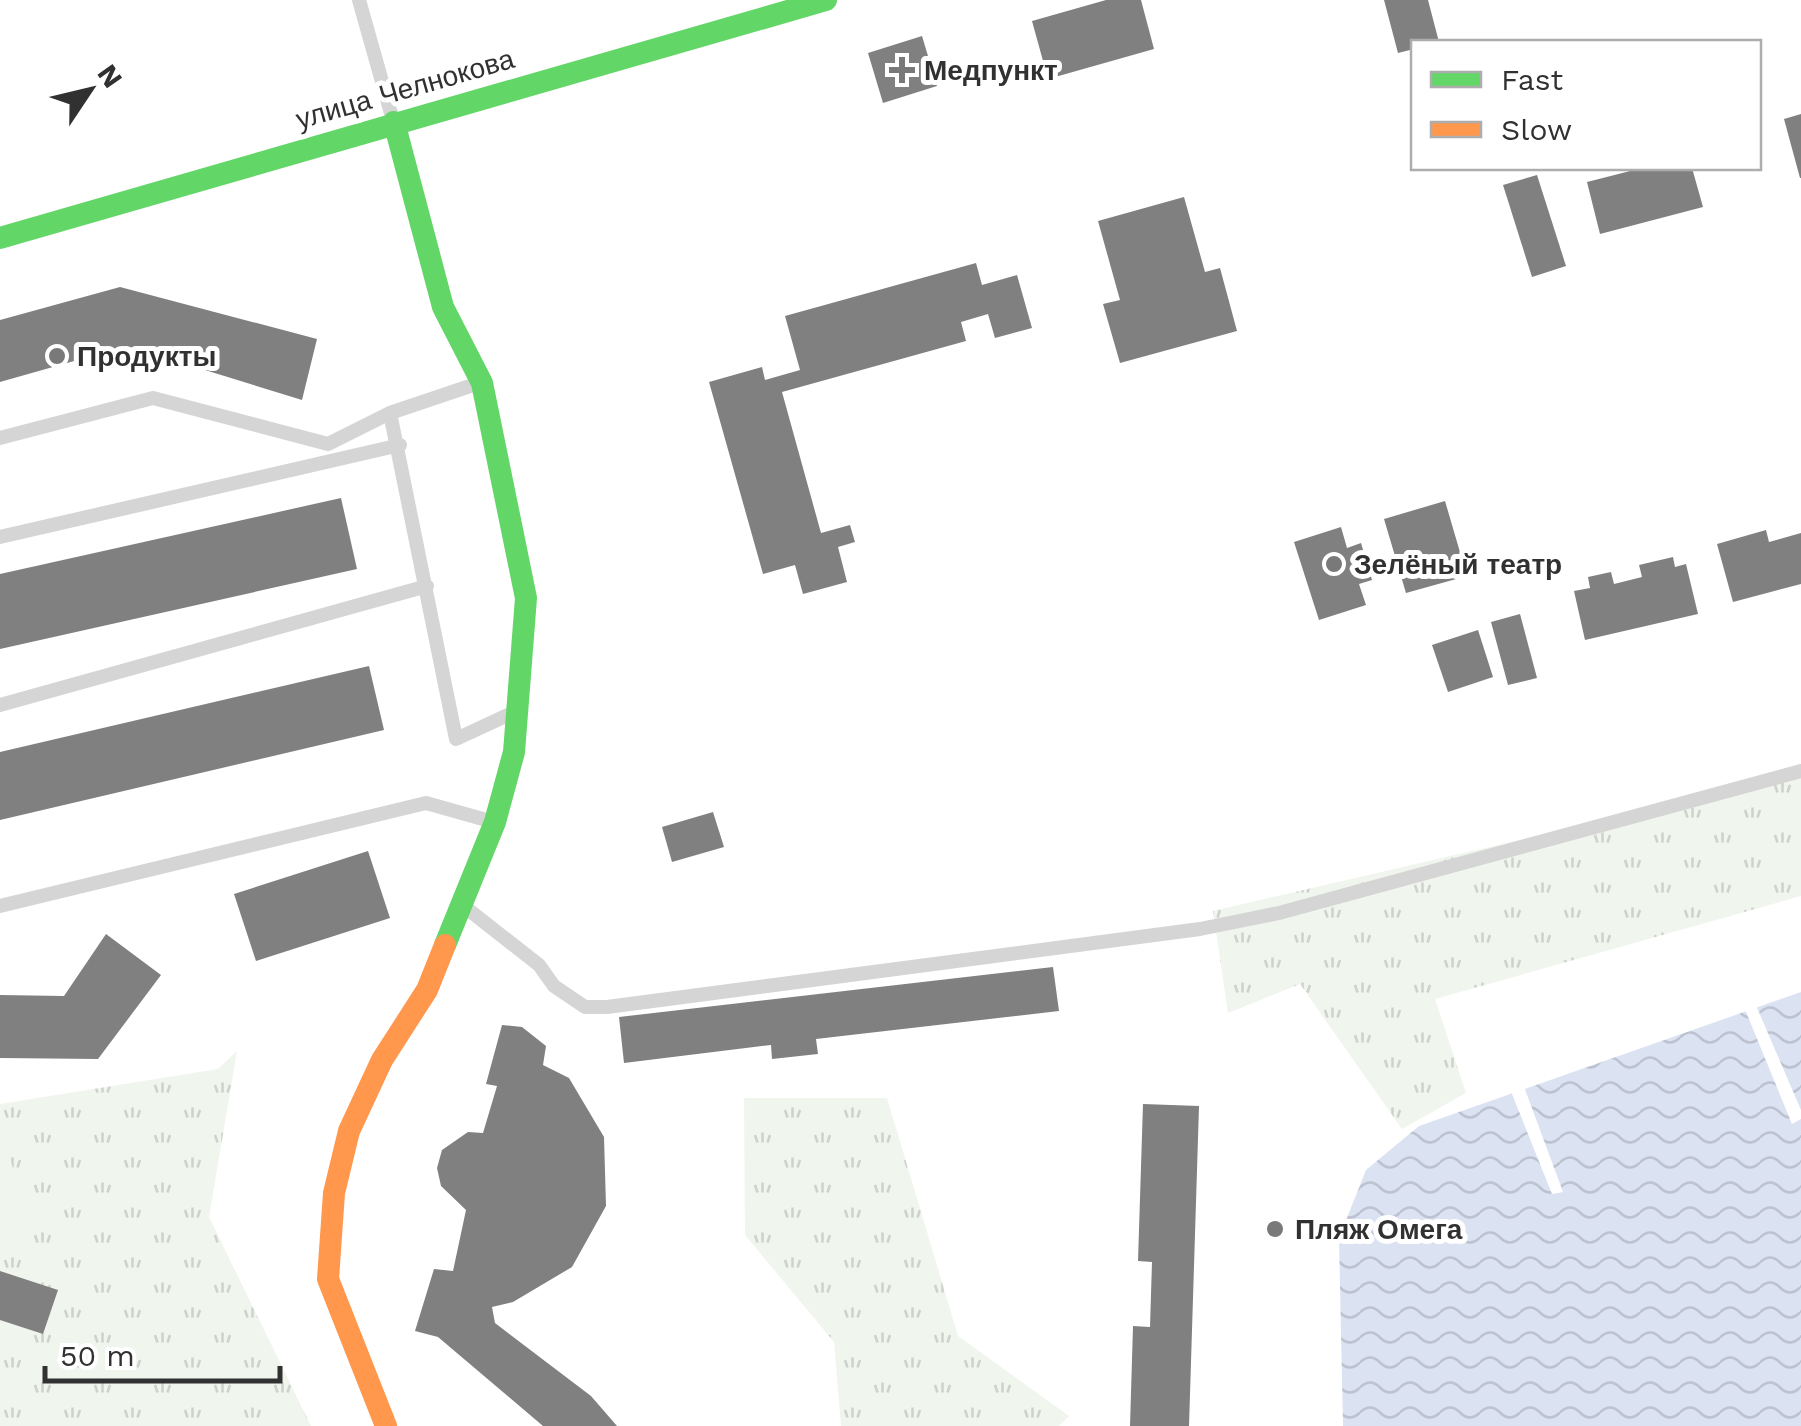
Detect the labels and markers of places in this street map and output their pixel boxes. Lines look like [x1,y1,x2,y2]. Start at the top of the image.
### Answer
place label: Медпункт [924,54,1058,87]
marker: Медпункт [889,57,915,83]
place label: Продукты [77,340,216,373]
marker: Продукты [46,345,68,367]
place label: Зелёный театр [1354,548,1562,581]
marker: Зелёный театр [1323,553,1345,575]
place label: Пляж Омега [1295,1213,1463,1246]
marker: Пляж Омега [1264,1218,1286,1240]

